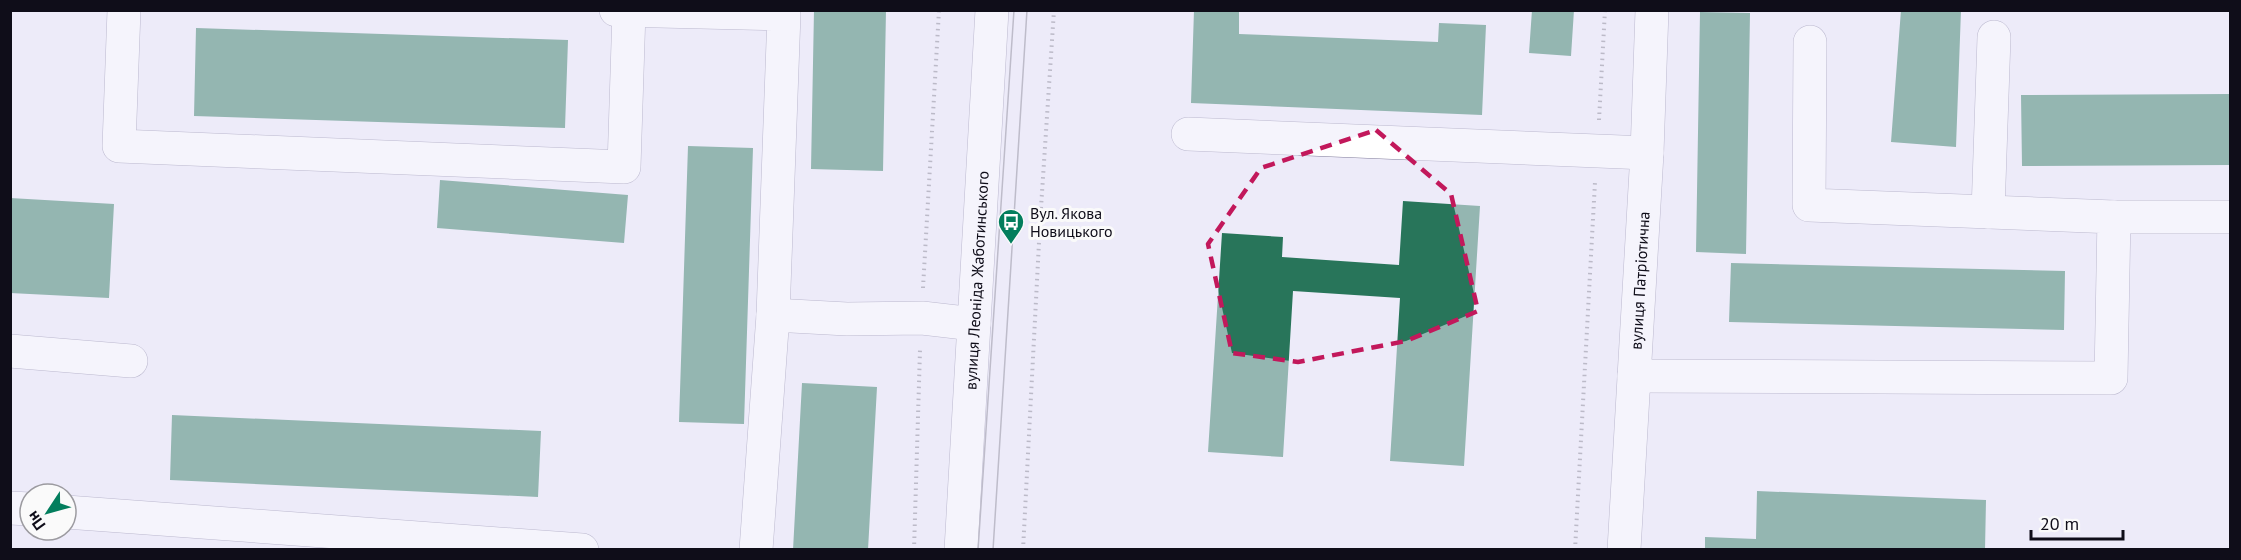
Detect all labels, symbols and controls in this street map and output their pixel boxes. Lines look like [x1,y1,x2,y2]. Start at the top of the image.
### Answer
street label: вулиця Леоніда Жаботинського [960,170,993,391]
place label: Вул. Якова Новицького [1030,203,1113,241]
bus stop icon: Вул. Якова Новицького [996,207,1026,245]
street label: вулиця Патріотична [1626,211,1654,350]
north arrow [18,482,78,542]
scale bar [2031,503,2122,541]
text: Пн [22,507,49,534]
text: 20 m [2040,512,2079,535]

